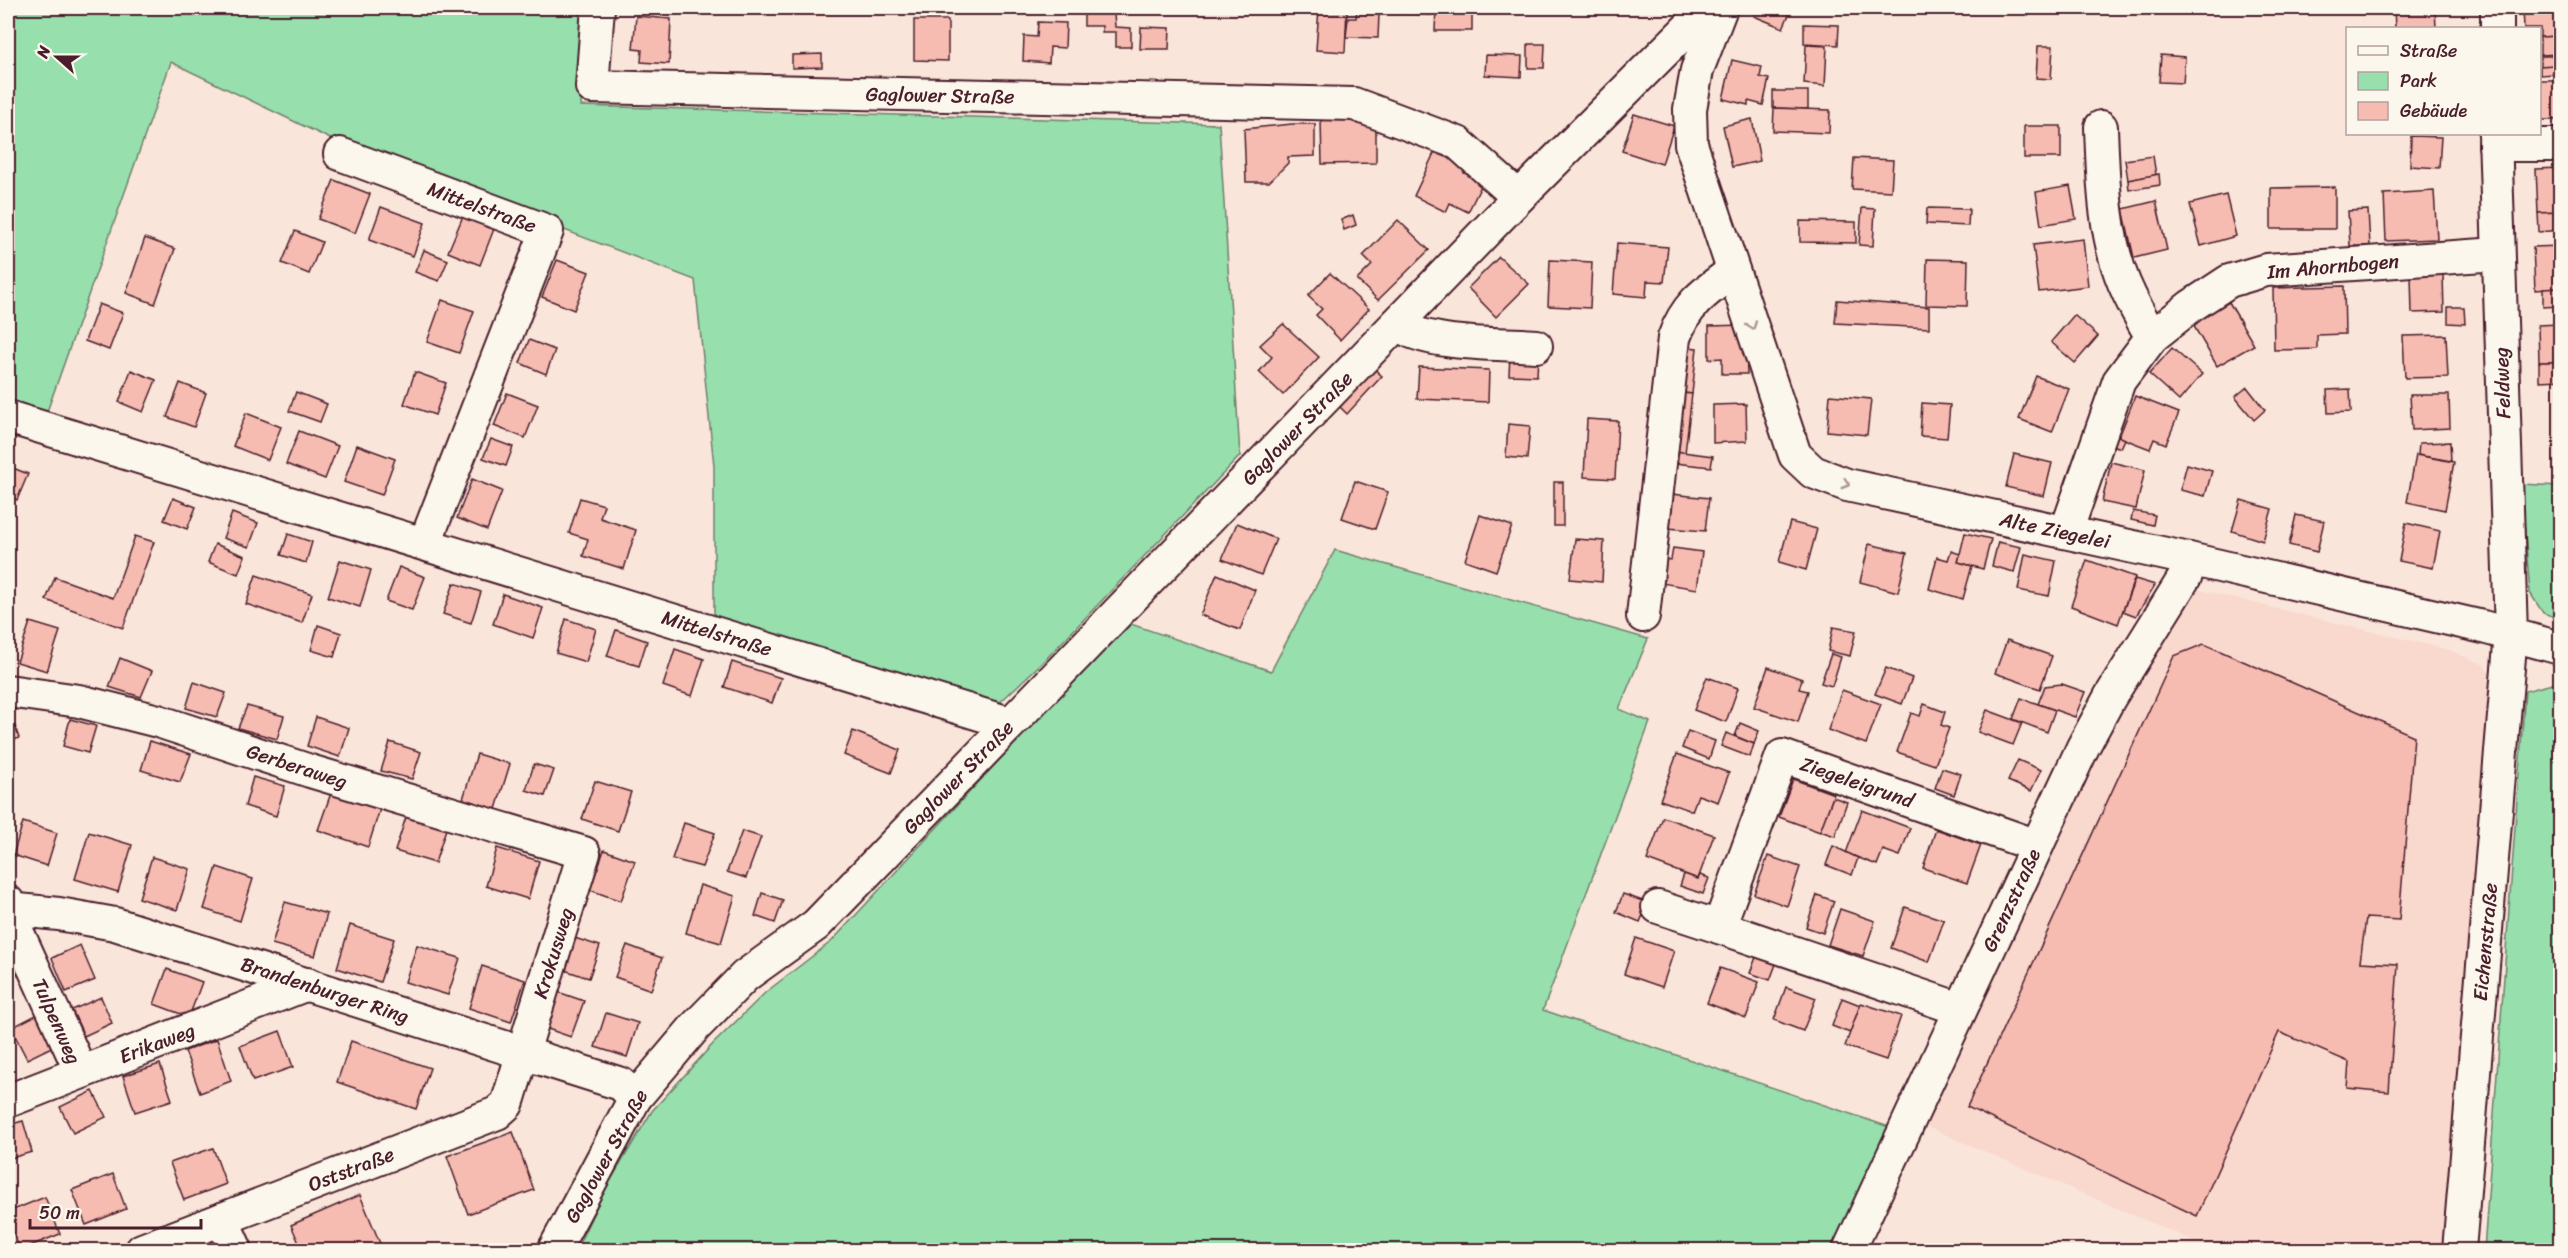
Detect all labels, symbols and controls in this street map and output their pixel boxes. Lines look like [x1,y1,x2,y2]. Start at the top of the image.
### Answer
north arrow [27,27,87,87]
legend [2346,27,2541,135]
text: Straße [2400,35,2457,67]
text: N [28,41,59,63]
text: Park [2400,65,2437,97]
street label: Gaglower Straße [865,77,1015,114]
text: Gebäude [2400,95,2468,127]
street label: Mittelstraße [422,172,541,243]
street label: Im Ahornbogen [2265,243,2401,290]
one-way arrow [1745,320,1757,331]
street label: Feldweg [2484,347,2521,419]
street label: Gaglower Straße [1233,363,1362,494]
one-way arrow [1840,477,1851,489]
street label: Alte Ziegelei [1996,502,2114,559]
street label: Mittelstraße [657,600,776,667]
street label: Gaglower Straße [894,712,1023,843]
street label: Gerberaweg [242,734,352,799]
street label: Ziegeleigrund [1795,747,1920,819]
street label: Grenzstraße [1972,842,2051,958]
street label: Eichenstraße [2463,882,2508,1003]
street label: Krokusweg [523,903,584,1003]
street label: Brandenburger Ring [236,947,414,1034]
street label: Tulpenweg [22,973,91,1070]
street label: Erikaweg [114,1013,200,1074]
street label: Gaglower Straße [555,1083,658,1230]
street label: Oststraße [303,1137,400,1202]
scale bar [30,1192,201,1230]
text: 50 m [39,1197,80,1229]

